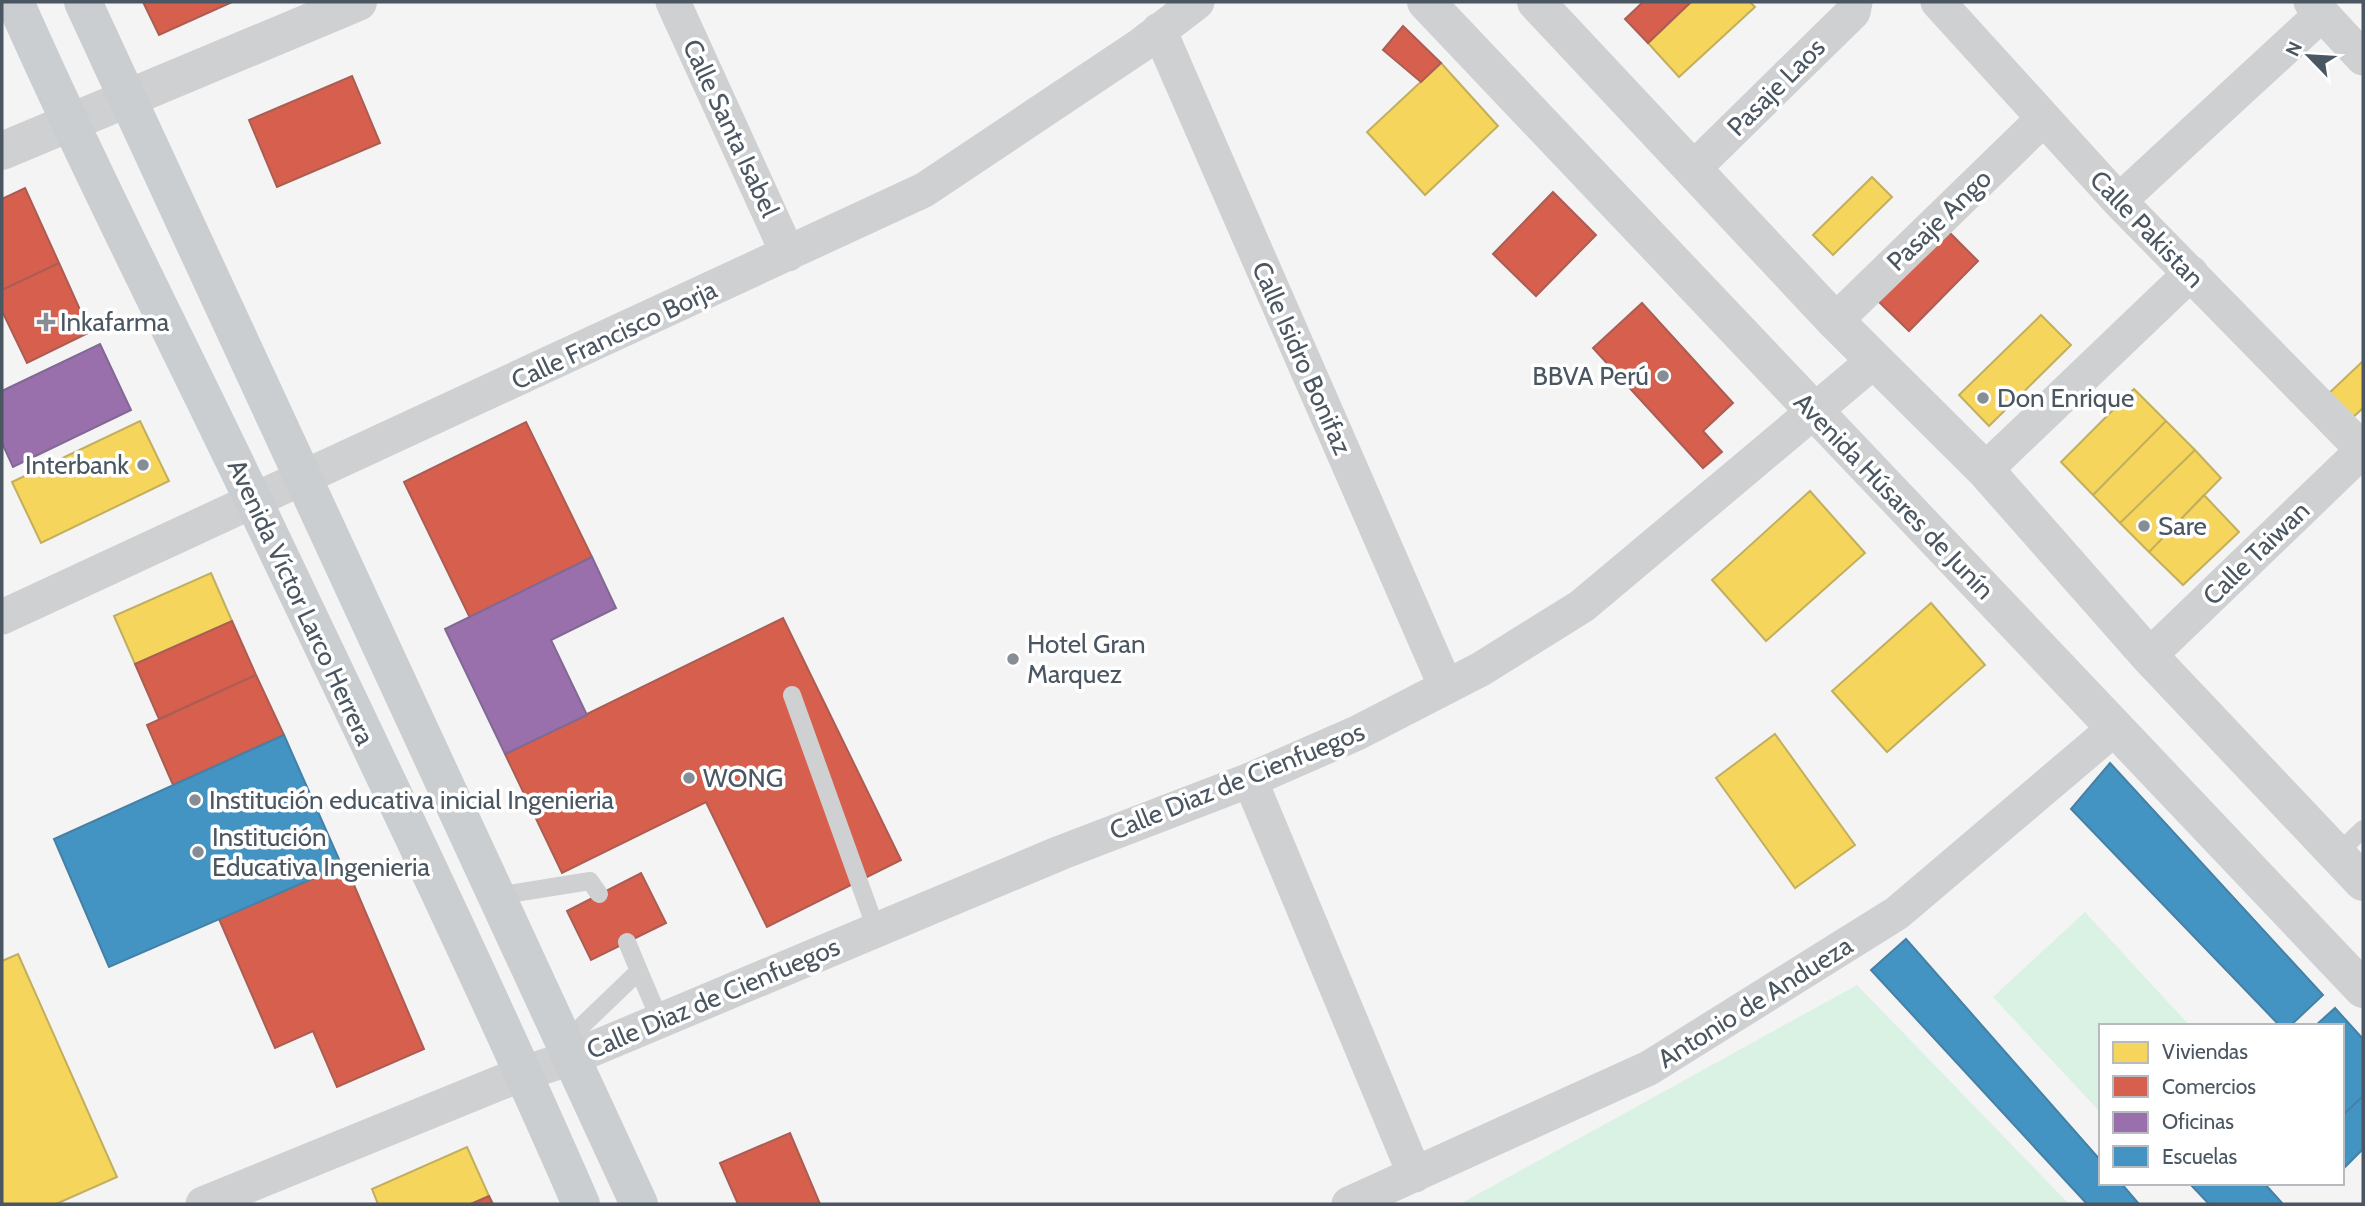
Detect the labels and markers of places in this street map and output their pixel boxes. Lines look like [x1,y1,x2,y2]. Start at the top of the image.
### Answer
place label: Inkafarma [60,306,170,338]
marker: Inkafarma [38,314,54,330]
place label: BBVA Perú [1532,360,1649,392]
marker: BBVA Perú [1655,368,1671,384]
place label: Don Enrique [1997,382,2134,414]
marker: Don Enrique [1975,390,1991,406]
place label: Interbank [25,449,129,481]
marker: Interbank [135,457,151,473]
place label: Sare [2158,510,2207,542]
marker: Sare [2136,518,2152,534]
place label: Hotel Gran Marquez [1027,628,1145,690]
marker: Hotel Gran Marquez [1005,651,1021,667]
place label: WONG [703,762,783,794]
marker: WONG [681,770,697,786]
place label: Institución educativa inicial Ingenieria [209,784,615,816]
marker: Institución educativa inicial Ingenieria [187,792,203,808]
place label: Institución Educativa Ingenieria [212,821,431,883]
marker: Institución Educativa Ingenieria [190,844,206,860]

